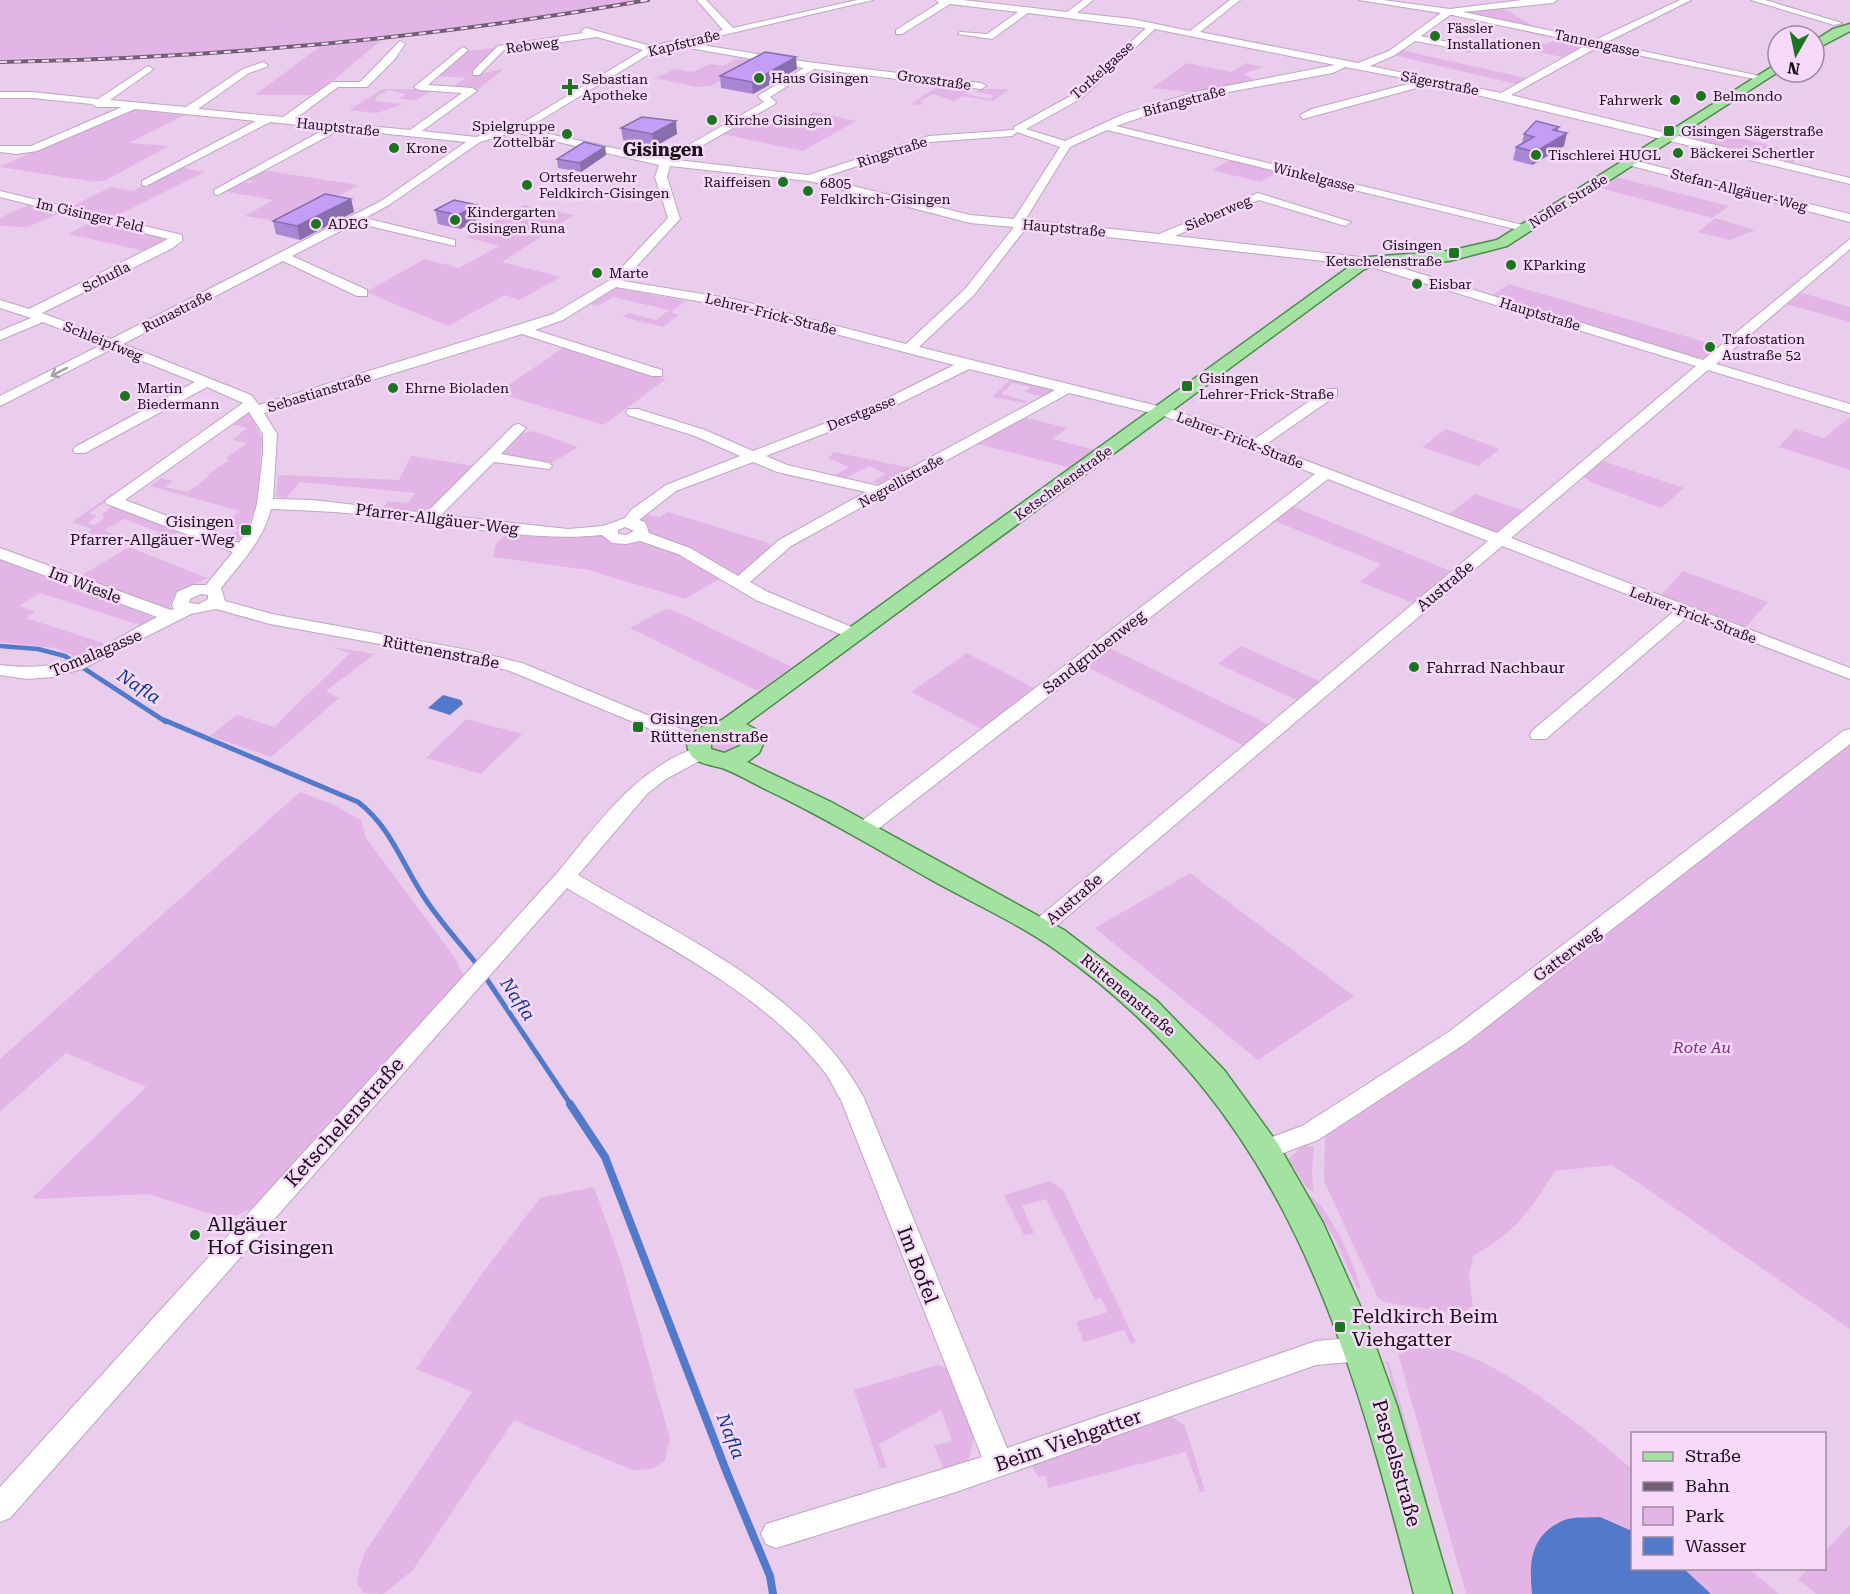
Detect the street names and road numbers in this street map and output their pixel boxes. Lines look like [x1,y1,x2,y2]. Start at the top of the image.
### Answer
street label: Kapfstraße [646,26,722,60]
street label: Tannengasse [1553,26,1642,60]
street label: Rebweg [505,33,559,57]
street label: Torkelgasse [1067,37,1137,102]
street label: Groxstraße [896,67,972,93]
street label: Sägerstraße [1400,68,1481,98]
street label: Bifangstraße [1141,82,1227,120]
street label: Hauptstraße [296,115,381,139]
street label: Ringstraße [855,133,929,171]
street label: Winkelgasse [1271,159,1357,195]
street label: Stefan-Allgäuer-Weg [1669,165,1809,215]
street label: Nofler Straße [1526,170,1610,231]
street label: Sieberweg [1182,192,1254,234]
street label: Im Gisinger Feld [34,195,146,235]
street label: Hauptstraße [1022,216,1107,240]
street label: Schufla [79,258,133,296]
street label: Runastraße [139,286,215,335]
street label: Lehrer-Frick-Straße [704,290,839,338]
street label: Hauptstraße [1498,294,1583,334]
street label: Schleipfweg [61,318,145,364]
street label: Sebastianstraße [265,369,373,415]
street label: Derstgasse [824,392,898,434]
street label: Lehrer-Frick-Straße [1174,408,1306,472]
street label: Ketschelenstraße [1011,442,1115,524]
street label: Negrellistraße [856,451,946,511]
street label: Pfarrer-Allgäuer-Weg [354,500,521,539]
street label: Austraße [1413,557,1477,615]
street label: Im Wiesle [46,562,124,608]
street label: Lehrer-Frick-Straße [1627,583,1759,647]
street label: Sandgrubenweg [1039,606,1150,698]
street label: Tomalagasse [47,625,145,681]
street label: Rüttenenstraße [381,631,501,673]
street label: Austraße [1042,869,1106,929]
street label: Gatterweg [1530,922,1605,986]
street label: Rüttenenstraße [1077,950,1180,1040]
street label: Ketschelenstraße [279,1052,409,1192]
street label: Im Bofel [892,1223,944,1307]
street label: Paspelsstraße [1367,1397,1427,1529]
street label: Beim Viehgatter [991,1404,1145,1476]

